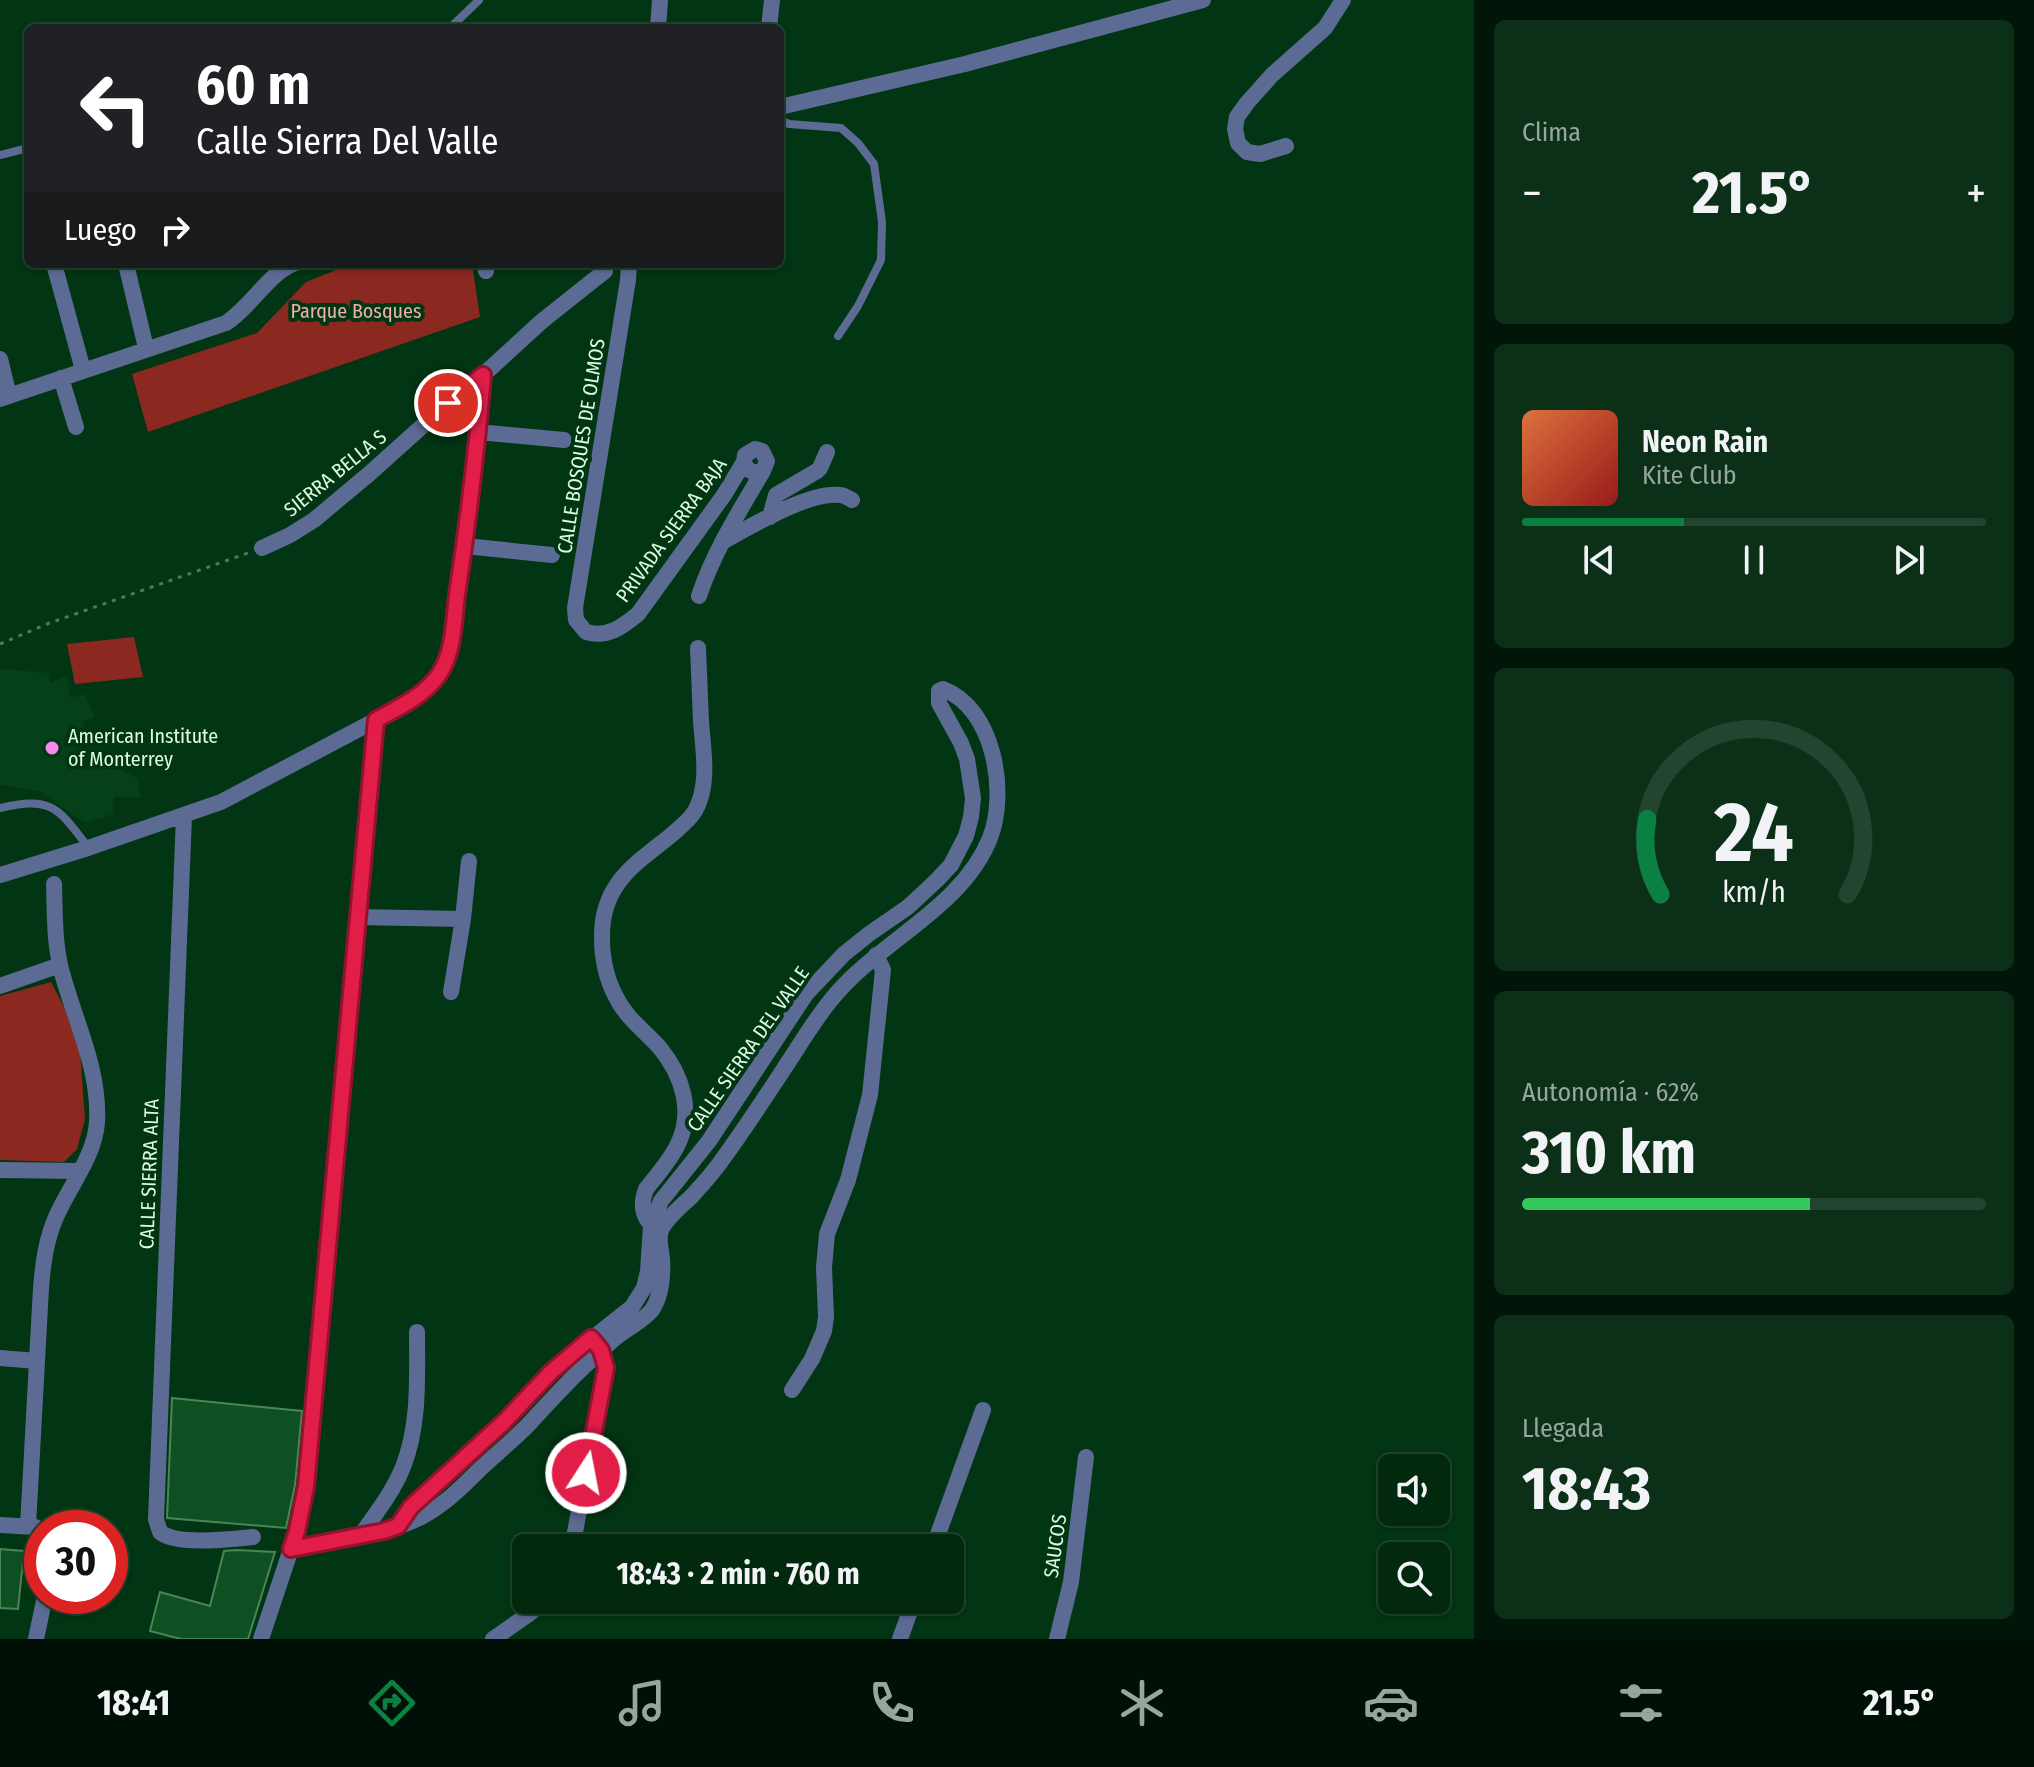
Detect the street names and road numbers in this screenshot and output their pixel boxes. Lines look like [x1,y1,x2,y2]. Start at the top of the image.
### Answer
street label: CALLE BOSQUES DE OLMOS [552,337,610,555]
street label: SIERRA BELLA S [279,424,391,522]
street label: PRIVADA SIERRA BAJA [611,453,732,607]
street label: CALLE SIERRA DEL VALLE [682,962,814,1136]
street label: CALLE SIERRA ALTA [134,1098,164,1250]
street label: SAUCOS [1039,1512,1071,1579]

